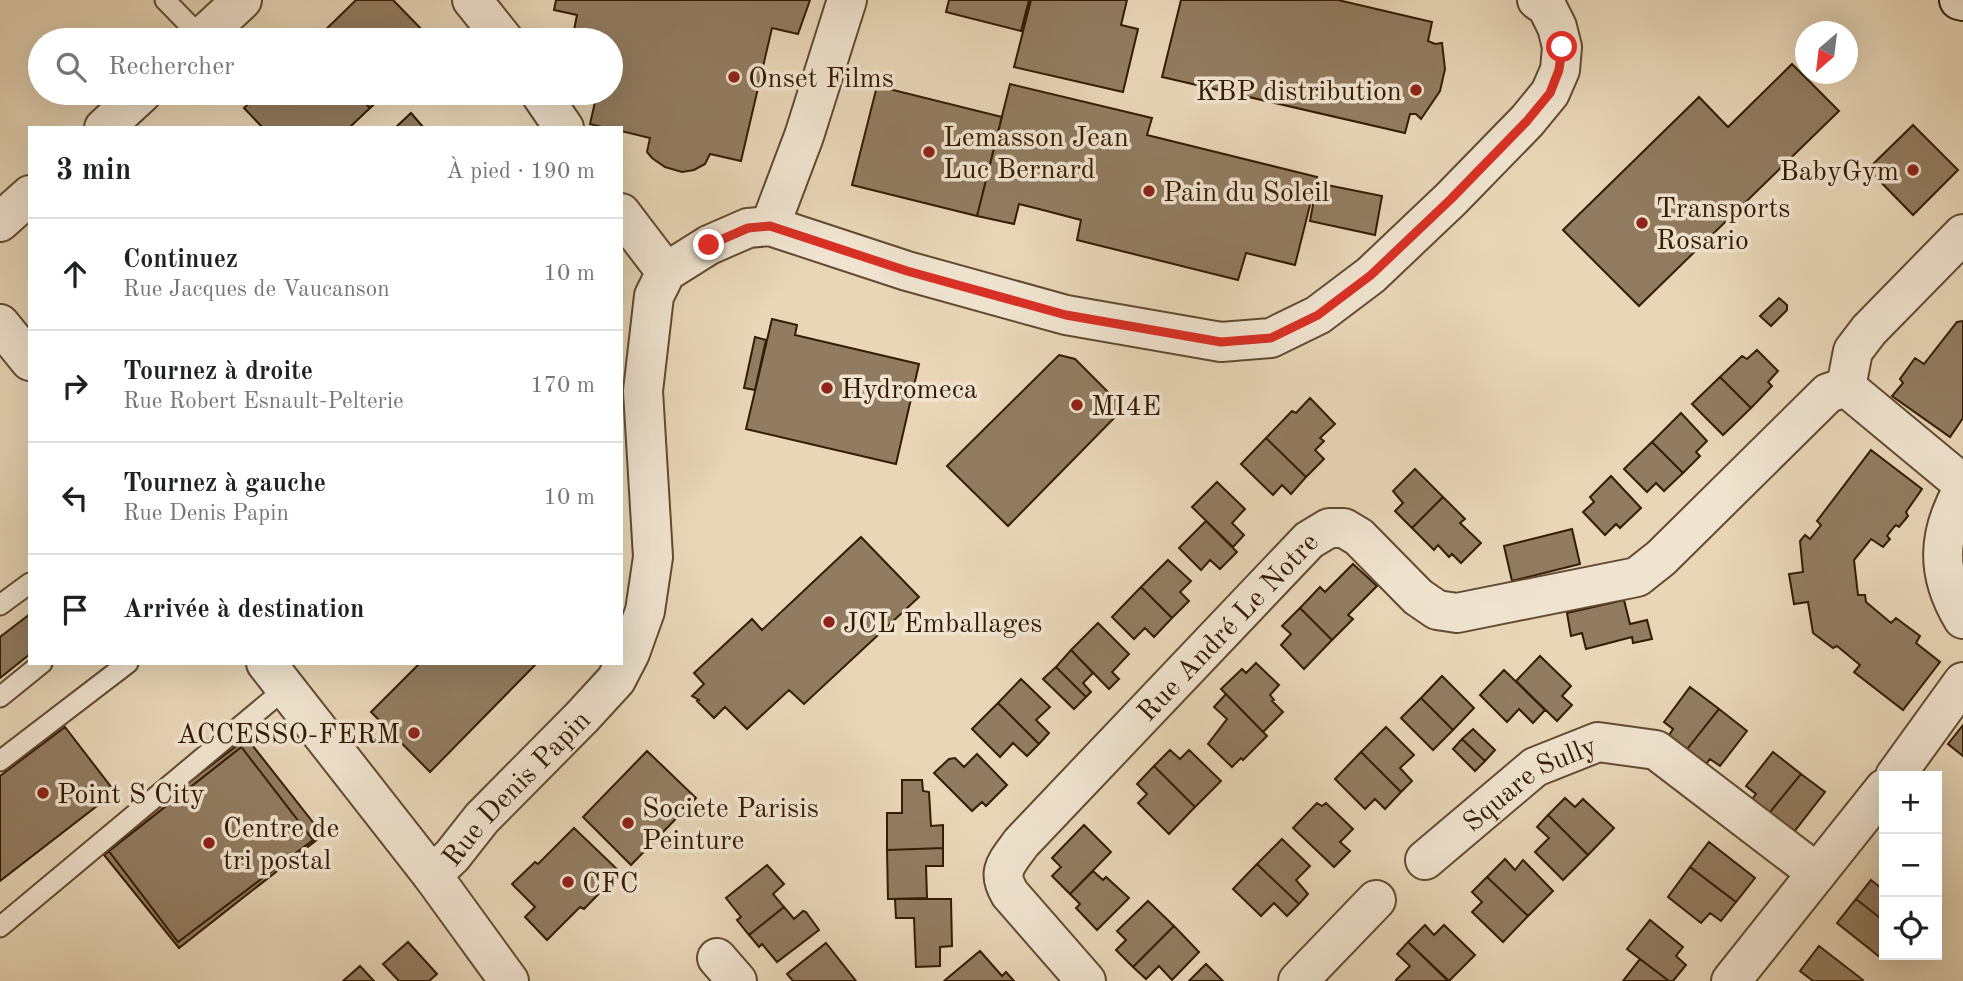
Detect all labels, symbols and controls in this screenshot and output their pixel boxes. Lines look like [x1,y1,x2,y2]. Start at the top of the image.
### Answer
north arrow [1795,21,1858,84]
search box [28,28,623,105]
route start [1546,31,1577,62]
icon: search [52,48,90,86]
text: Rechercher [108,54,235,80]
place label: Onset Films [748,66,894,94]
marker: Onset Films [726,69,742,85]
place label: KBP distribution [1196,79,1402,107]
marker: KBP distribution [1408,82,1424,98]
place label: Lemasson Jean Luc Bernard [943,125,1129,185]
marker: Lemasson Jean Luc Bernard [921,144,937,160]
text: 3 min [56,156,131,186]
place label: BabyGym [1779,159,1899,187]
text: À pied · 190 m [446,160,595,183]
marker: BabyGym [1905,162,1921,178]
place label: Pain du Soleil [1163,180,1329,208]
marker: Pain du Soleil [1141,183,1157,199]
place label: Transports Rosario [1656,196,1790,256]
marker: Transports Rosario [1634,215,1650,231]
route end [693,229,724,260]
text: Continuez [123,247,238,273]
icon: ahead [56,255,94,293]
text: 10 m [544,262,595,285]
text: Rue Jacques de Vaucanson [123,278,390,301]
text: Tournez à droite [123,359,313,385]
icon: right [56,367,94,405]
text: 170 m [530,374,595,397]
place label: Hydromeca [841,377,978,405]
marker: Hydromeca [819,380,835,396]
text: Rue Robert Esnault-Pelterie [123,390,404,413]
place label: MI4E [1091,394,1161,422]
marker: MI4E [1069,397,1085,413]
text: Tournez à gauche [123,471,326,497]
icon: left [56,479,94,517]
text: 10 m [544,486,595,509]
text: Rue Denis Papin [123,502,289,525]
street label: Rue André Le Notre [1134,529,1325,728]
icon: arrive [56,591,94,629]
text: Arrivée à destination [123,597,365,623]
place label: JCL Emballages [843,611,1042,639]
marker: JCL Emballages [821,614,837,630]
street label: Rue Denis Papin [439,707,597,873]
place label: ACCESSO-FERM [177,722,400,750]
marker: ACCESSO-FERM [406,725,422,741]
street label: Square Sully [1459,733,1601,838]
map controls [1879,771,1942,960]
button: + [1879,771,1942,834]
place label: Point S City [57,782,205,810]
marker: Point S City [35,785,51,801]
place label: Societe Parisis Peinture [642,796,819,856]
marker: Societe Parisis Peinture [620,815,636,831]
place label: Centre de tri postal [223,816,339,876]
button: − [1879,834,1942,897]
marker: Centre de tri postal [201,835,217,851]
place label: CFC [582,871,638,899]
marker: CFC [560,874,576,890]
button: locate [1879,897,1942,960]

